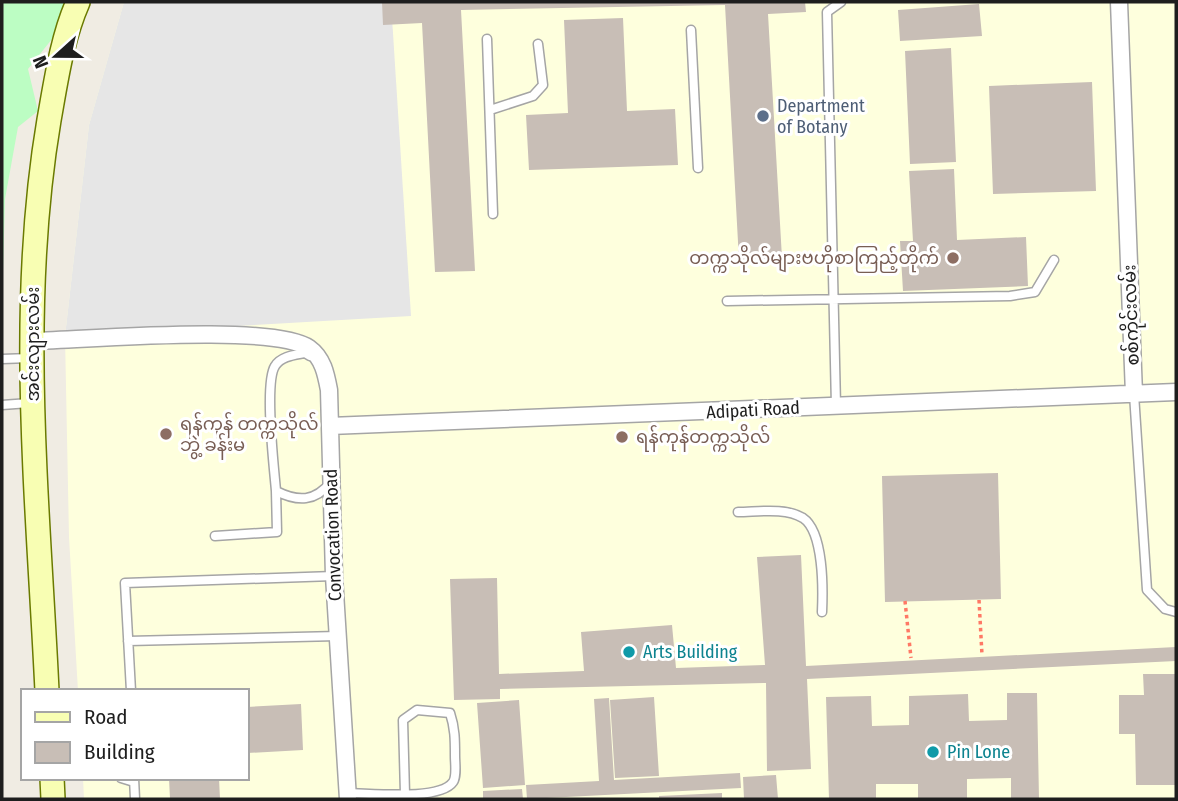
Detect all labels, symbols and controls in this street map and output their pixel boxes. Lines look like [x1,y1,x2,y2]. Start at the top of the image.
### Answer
north arrow [21,21,91,91]
text: N [28,52,53,71]
place label: Department of Botany [777,95,865,138]
marker: Department of Botany [755,108,771,124]
place label: တက္ကသိုလ်များဗဟိုစာကြည့်တိုက် [689,244,939,273]
marker: တက္ကသိုလ်များဗဟိုစာကြည့်တိုက် [945,250,961,266]
street label: စစ်ကိုင်းလမ်း [1115,264,1148,366]
street label: အင်းလျားလမ်း [20,286,48,402]
street label: Adipati Road [706,397,800,423]
place label: ရန်ကုန် တက္ကသိုလ် ဘွဲ့ ခန်းမ [180,410,318,460]
place label: ရန်ကုန်တက္ကသိုလ် [636,423,770,452]
marker: ရန်ကုန် တက္ကသိုလ် ဘွဲ့ ခန်းမ [158,426,174,442]
marker: ရန်ကုန်တက္ကသိုလ် [614,429,630,445]
street label: Convocation Road [320,469,346,601]
place label: Arts Building [643,641,738,663]
marker: Arts Building [621,644,637,660]
legend [21,689,248,780]
text: Road [84,704,128,730]
text: Building [84,739,155,765]
place label: Pin Lone [947,741,1010,763]
marker: Pin Lone [925,744,941,760]

